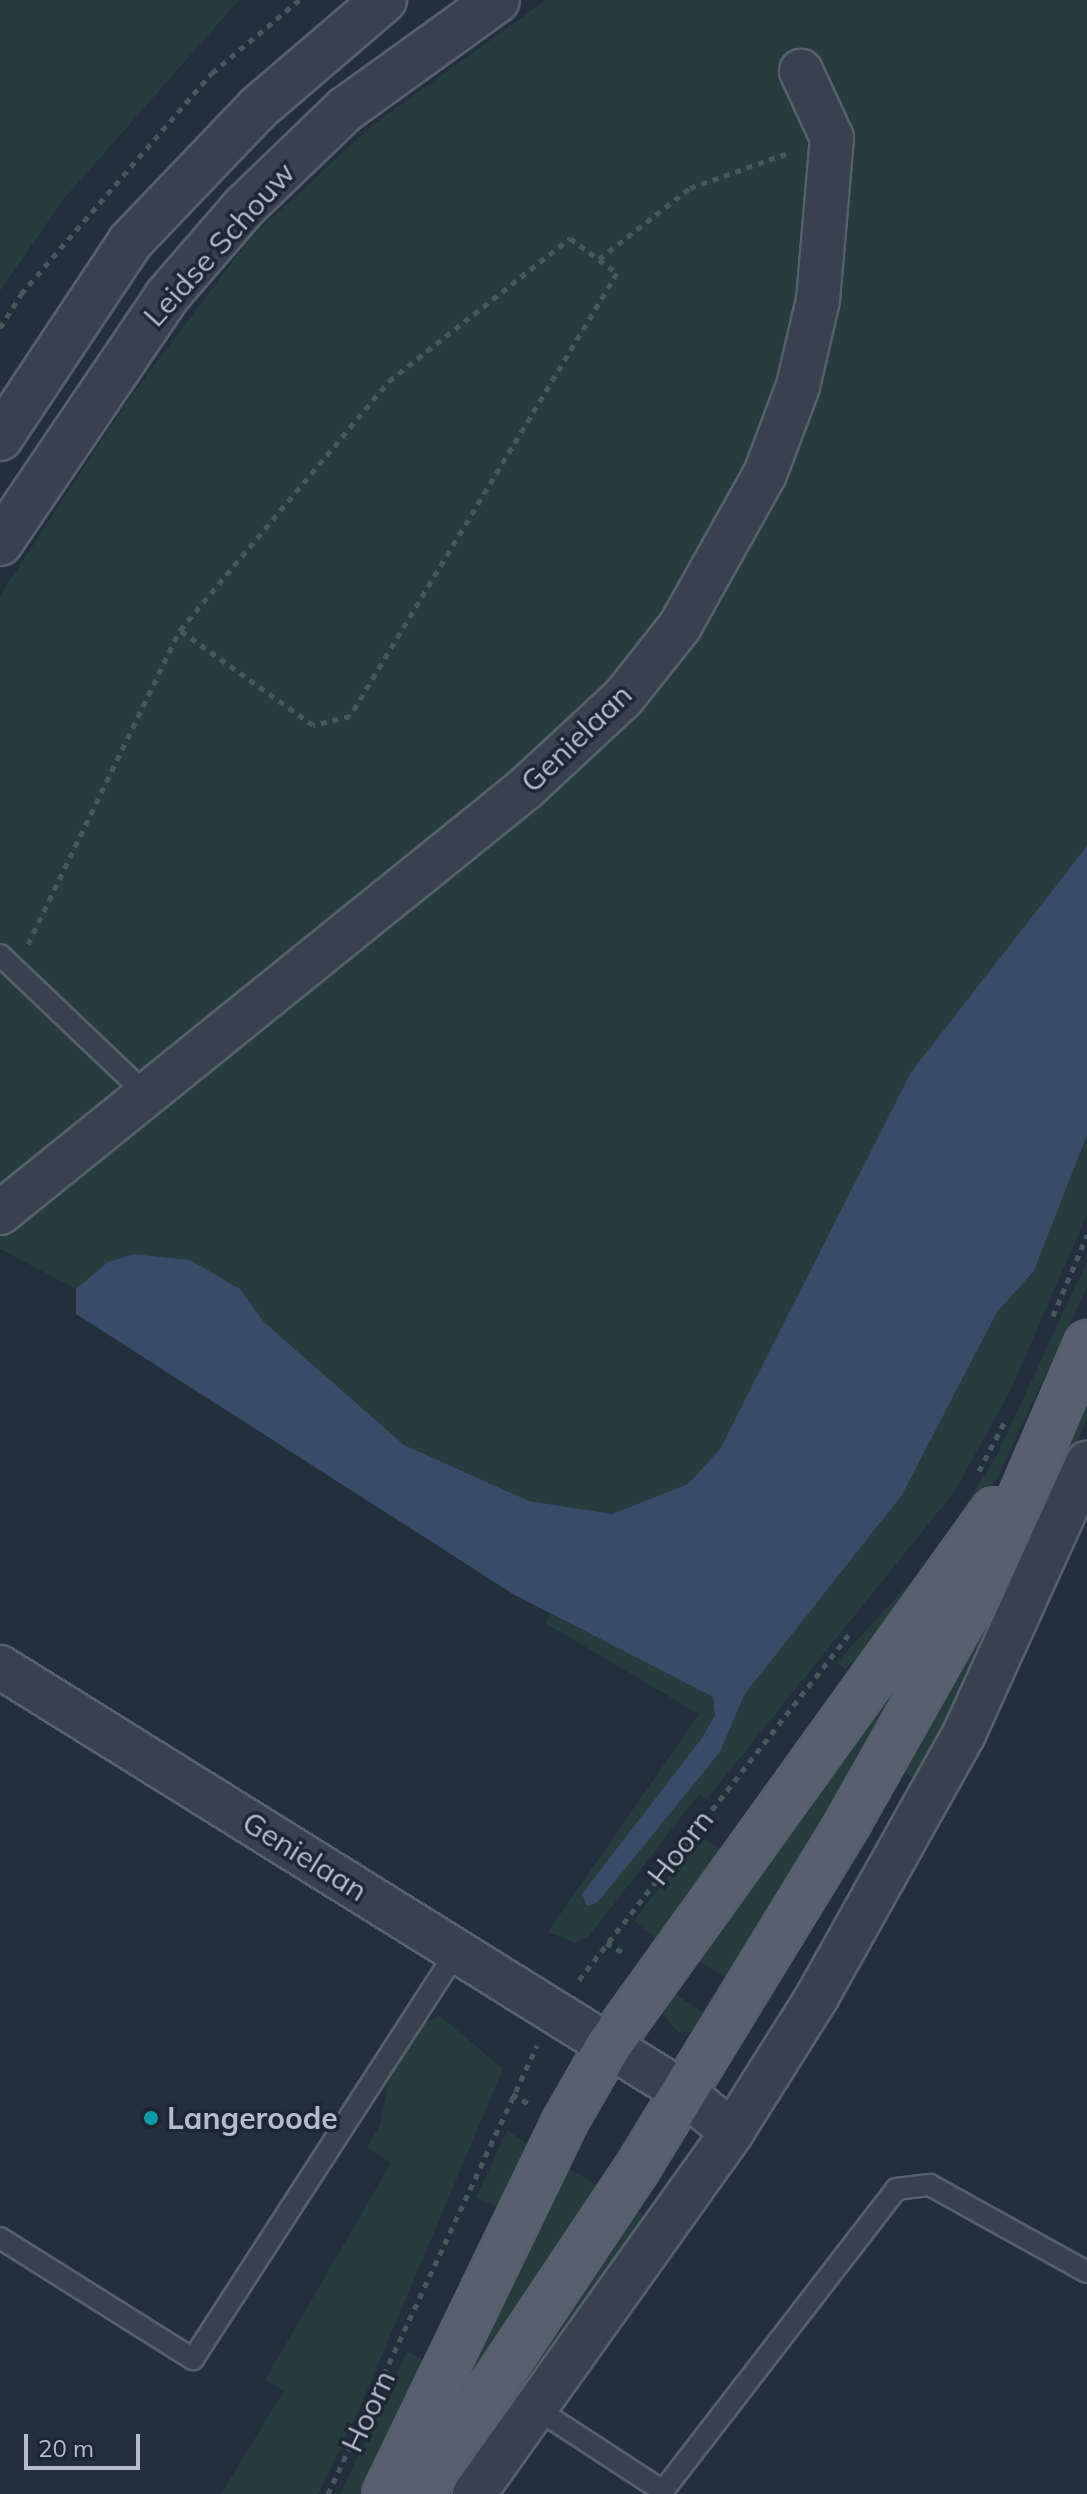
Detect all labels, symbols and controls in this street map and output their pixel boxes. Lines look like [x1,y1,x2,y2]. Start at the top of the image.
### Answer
street label: Leidse Schouw [136,155,302,333]
street label: Genielaan [513,676,639,800]
street label: Hoorn [639,1802,721,1892]
street label: Genielaan [236,1804,374,1908]
place label: Langeroode [167,2100,338,2136]
marker: Langeroode [142,2109,160,2127]
street label: Hoorn [334,2365,402,2457]
scale bar [28,2418,144,2468]
text: 20 m [38,2433,94,2463]

